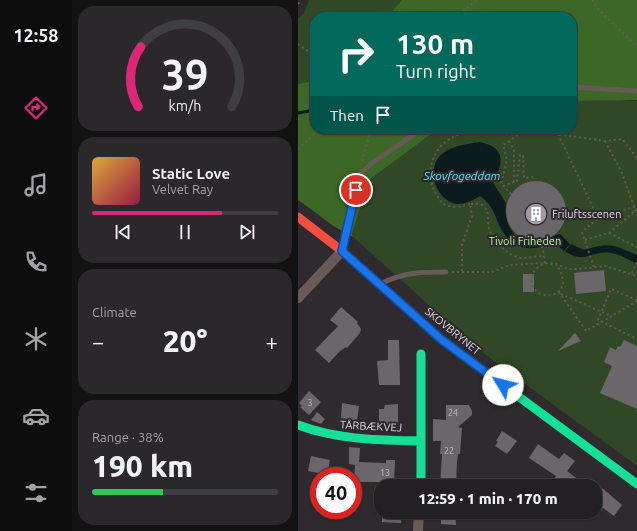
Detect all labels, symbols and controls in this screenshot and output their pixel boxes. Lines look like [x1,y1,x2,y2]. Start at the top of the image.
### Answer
text: 12:58 [13,25,59,45]
icon: right [330,28,382,80]
text: 130 m [396,28,474,59]
text: 39 [162,50,208,97]
text: Turn right [396,61,476,81]
icon: directions [22,94,50,122]
text: km/h [169,97,201,113]
icon: arrive [372,104,394,126]
text: Then [330,107,364,124]
text: Static Love [152,165,230,182]
water label: Skovfogeddam [422,169,501,182]
icon: music [22,171,50,199]
pin [339,173,373,207]
icon: arrive [345,179,367,201]
text: Velvet Ray [152,182,213,196]
building icon: Friluftsscenen [523,201,549,227]
place label: Friluftsscenen [552,208,621,220]
icon: previous [112,221,134,243]
icon: pause [174,221,196,243]
icon: next [236,221,258,243]
park label: Tivoli Friheden [489,235,561,247]
icon: phone [22,248,50,276]
text: Climate [92,305,137,319]
street label: SKOVBRYNET [423,305,483,357]
text: 20° [163,324,207,358]
icon: climate [22,325,50,353]
text: − [92,329,104,354]
text: + [266,329,278,354]
position arrow [482,364,524,406]
house number: 3 [307,398,313,408]
icon: car [22,402,50,430]
house number: 24 [448,408,458,418]
street label: TÅRBÆKVEJ [340,418,402,434]
text: Range · 38% [92,430,164,444]
house number: 22 [444,446,454,456]
text: 190 km [92,449,193,483]
speed limit sign: 40 [310,467,362,519]
house number: 13 [380,468,390,478]
icon: filters [22,479,50,507]
text: 12:59 · 1 min · 170 m [418,490,558,507]

